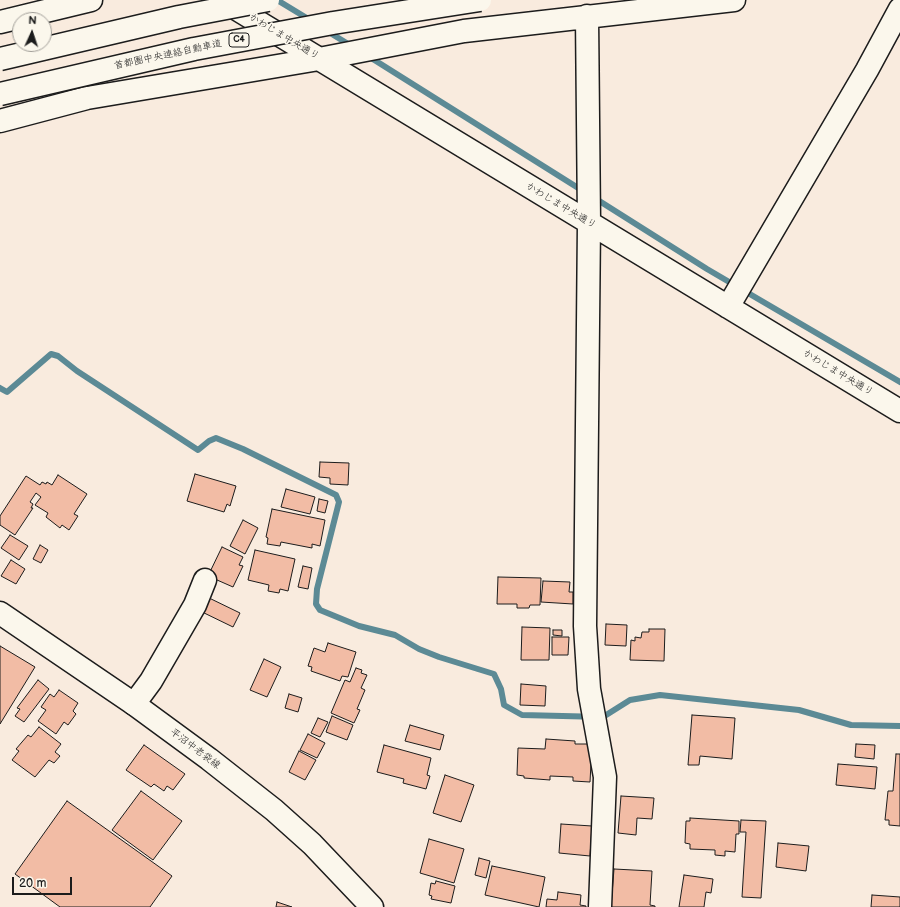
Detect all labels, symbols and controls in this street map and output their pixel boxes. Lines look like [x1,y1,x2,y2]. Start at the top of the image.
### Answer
street label: かわじま中央通り [247,11,321,63]
north arrow [12,12,52,52]
text: N [28,14,37,27]
road number: C4 [229,33,249,47]
street label: 首都圏中央連絡自動車道 [113,38,223,72]
street label: かわじま中央通り [524,180,598,232]
street label: かわじま中央通り [801,347,875,399]
street label: 平沼中老袋線 [167,726,223,772]
scale bar [14,869,74,895]
text: 20 m [19,876,46,891]

